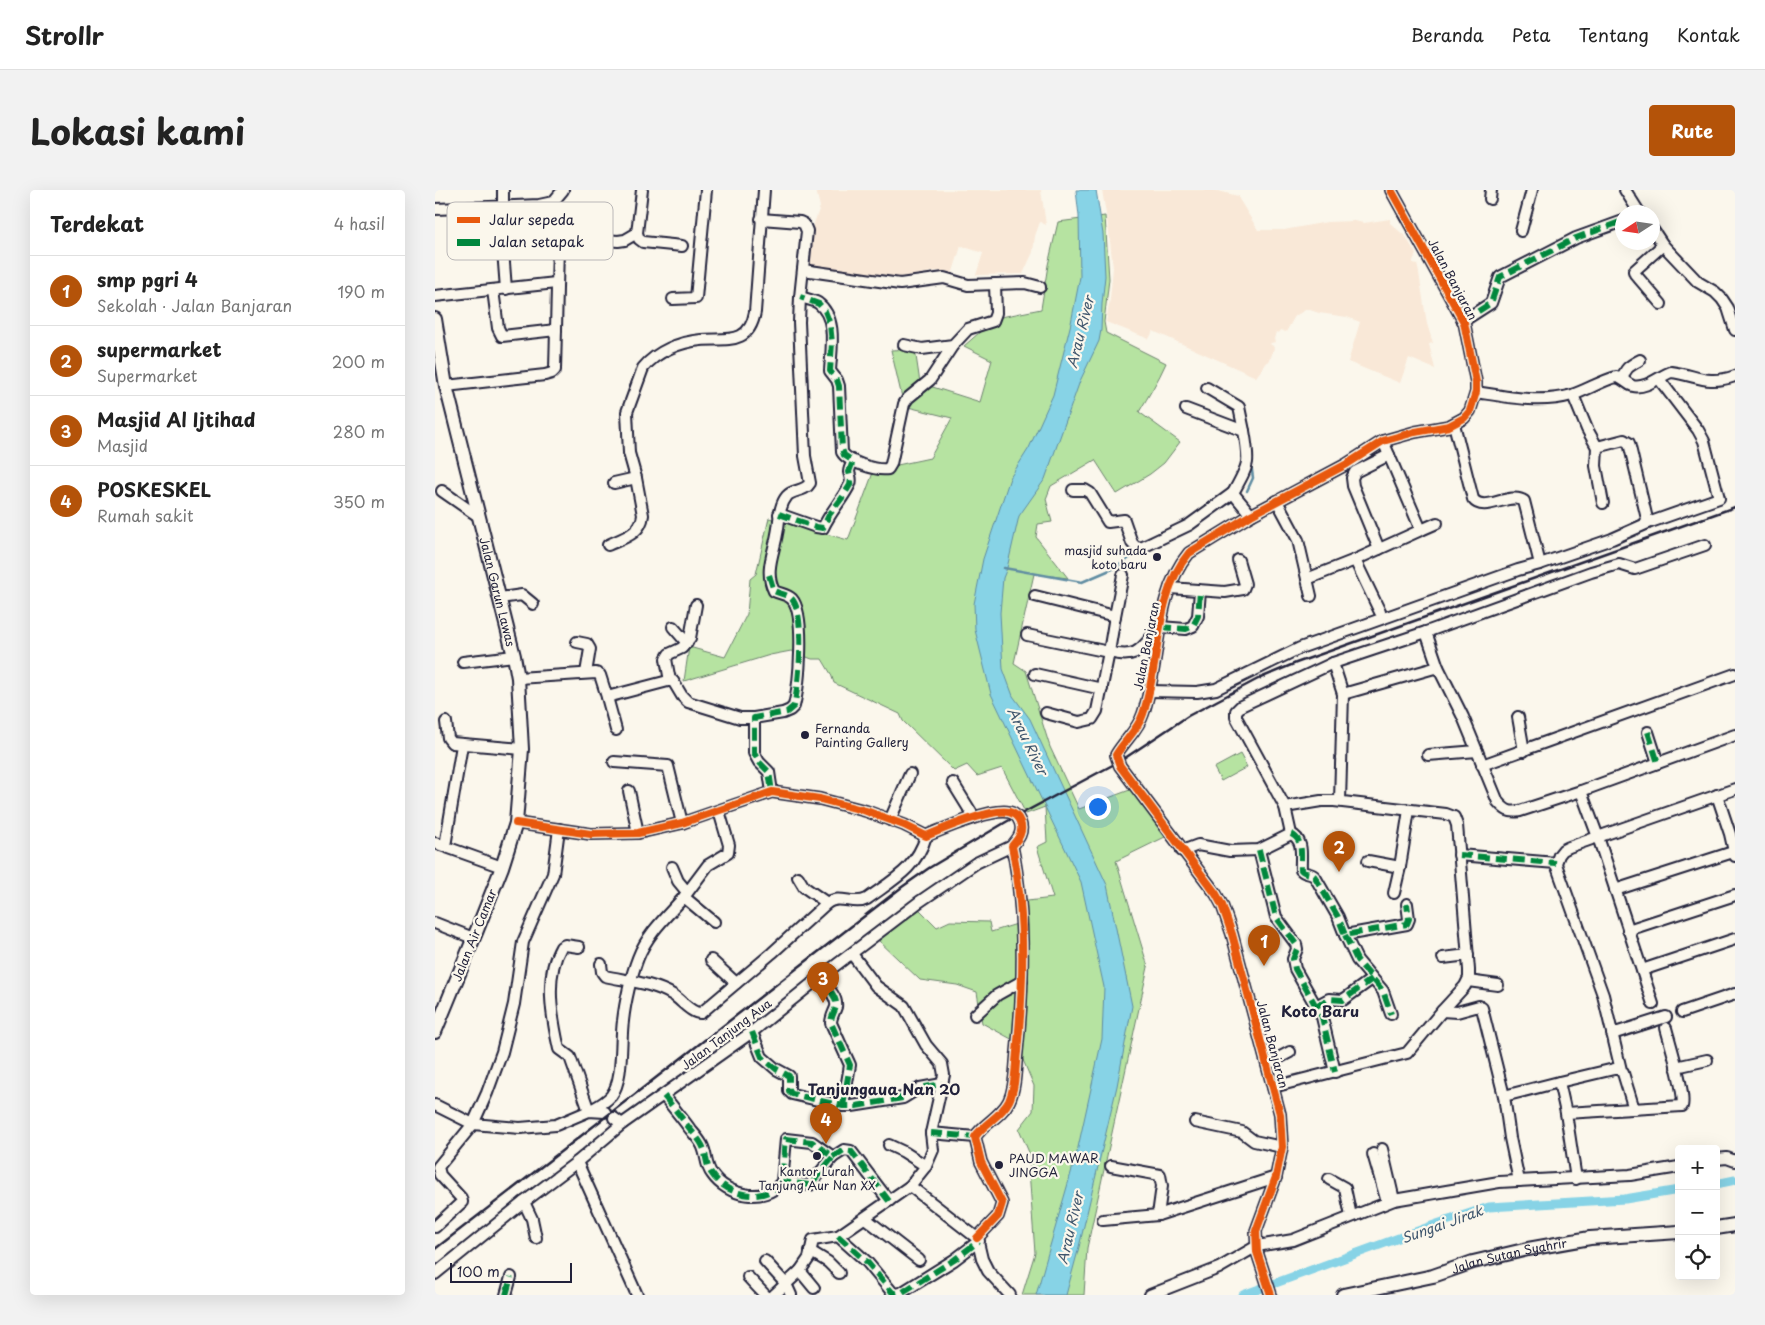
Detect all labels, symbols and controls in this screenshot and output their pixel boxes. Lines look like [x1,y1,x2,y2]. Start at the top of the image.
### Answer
text: Strollr [25,17,104,53]
text: Beranda [1411,21,1484,48]
text: Peta [1512,21,1550,48]
text: Tentang [1578,21,1649,48]
text: Kontak [1677,21,1740,48]
text: Lokasi kami [30,104,245,157]
button: Rute [1649,105,1735,156]
legend [447,202,613,260]
north arrow [1615,205,1660,250]
text: Terdekat [50,207,144,239]
text: Jalur sepeda [489,209,575,230]
text: 4 hasil [334,211,385,235]
text: Jalan setapak [489,231,585,252]
street label: Jalan Banjaran [1424,235,1482,323]
text: smp pgri 4 [97,265,198,293]
text: 1 [62,279,70,303]
text: 190 m [337,279,385,303]
water label: Arau River [1061,291,1100,370]
text: Sekolah · Jalan Banjaran [97,293,292,317]
text: supermarket [97,335,222,363]
text: 2 [60,349,72,373]
text: 200 m [332,349,385,373]
text: Supermarket [97,363,197,387]
text: Masjid Al Ijtihad [97,405,256,433]
text: 3 [61,419,71,443]
text: 280 m [333,419,385,443]
text: Masjid [97,433,148,457]
text: POSKESKEL [97,475,211,503]
text: 4 [61,489,71,513]
text: 350 m [333,489,385,513]
text: Rumah sakit [97,503,194,527]
street label: Jalan Garun Lawas [475,535,520,649]
place label: masjid suhada koto baru [1064,541,1147,573]
marker: masjid suhada koto baru [1151,551,1163,563]
street label: Jalan Banjaran [1129,600,1163,692]
water label: Arau River [1002,703,1055,781]
place label: Fernanda Painting Gallery [815,719,909,751]
marker: Fernanda Painting Gallery [799,729,811,741]
your location [1085,794,1111,820]
pin: 2 [1323,831,1355,872]
street label: Jalan Air Camar [447,886,501,984]
pin: 1 [1248,925,1280,966]
pin: 3 [807,962,839,1003]
street label: Jalan Tanjung Aua [677,994,775,1074]
street label: Jalan Banjaran [1253,998,1293,1090]
district label: Koto Baru [1281,999,1359,1022]
district label: Tanjungaua Nan 20 [808,1077,960,1100]
pin: 4 [810,1103,842,1144]
map controls [1675,1145,1720,1280]
button: + [1675,1145,1720,1190]
place label: PAUD MAWAR JINGGA [1009,1149,1099,1181]
marker: Kantor Lurah Tanjung Aur Nan XX [811,1150,823,1162]
marker: PAUD MAWAR JINGGA [993,1159,1005,1171]
place label: Kantor Lurah Tanjung Aur Nan XX [758,1162,876,1194]
water label: Arau River [1052,1187,1089,1266]
button: − [1675,1190,1720,1235]
water label: Sungai Jirak [1398,1199,1487,1249]
street label: Jalan Sutan Syahrir [1449,1233,1569,1278]
button: locate [1675,1235,1720,1280]
scale bar [450,1260,573,1283]
text: 100 m [457,1261,500,1282]

